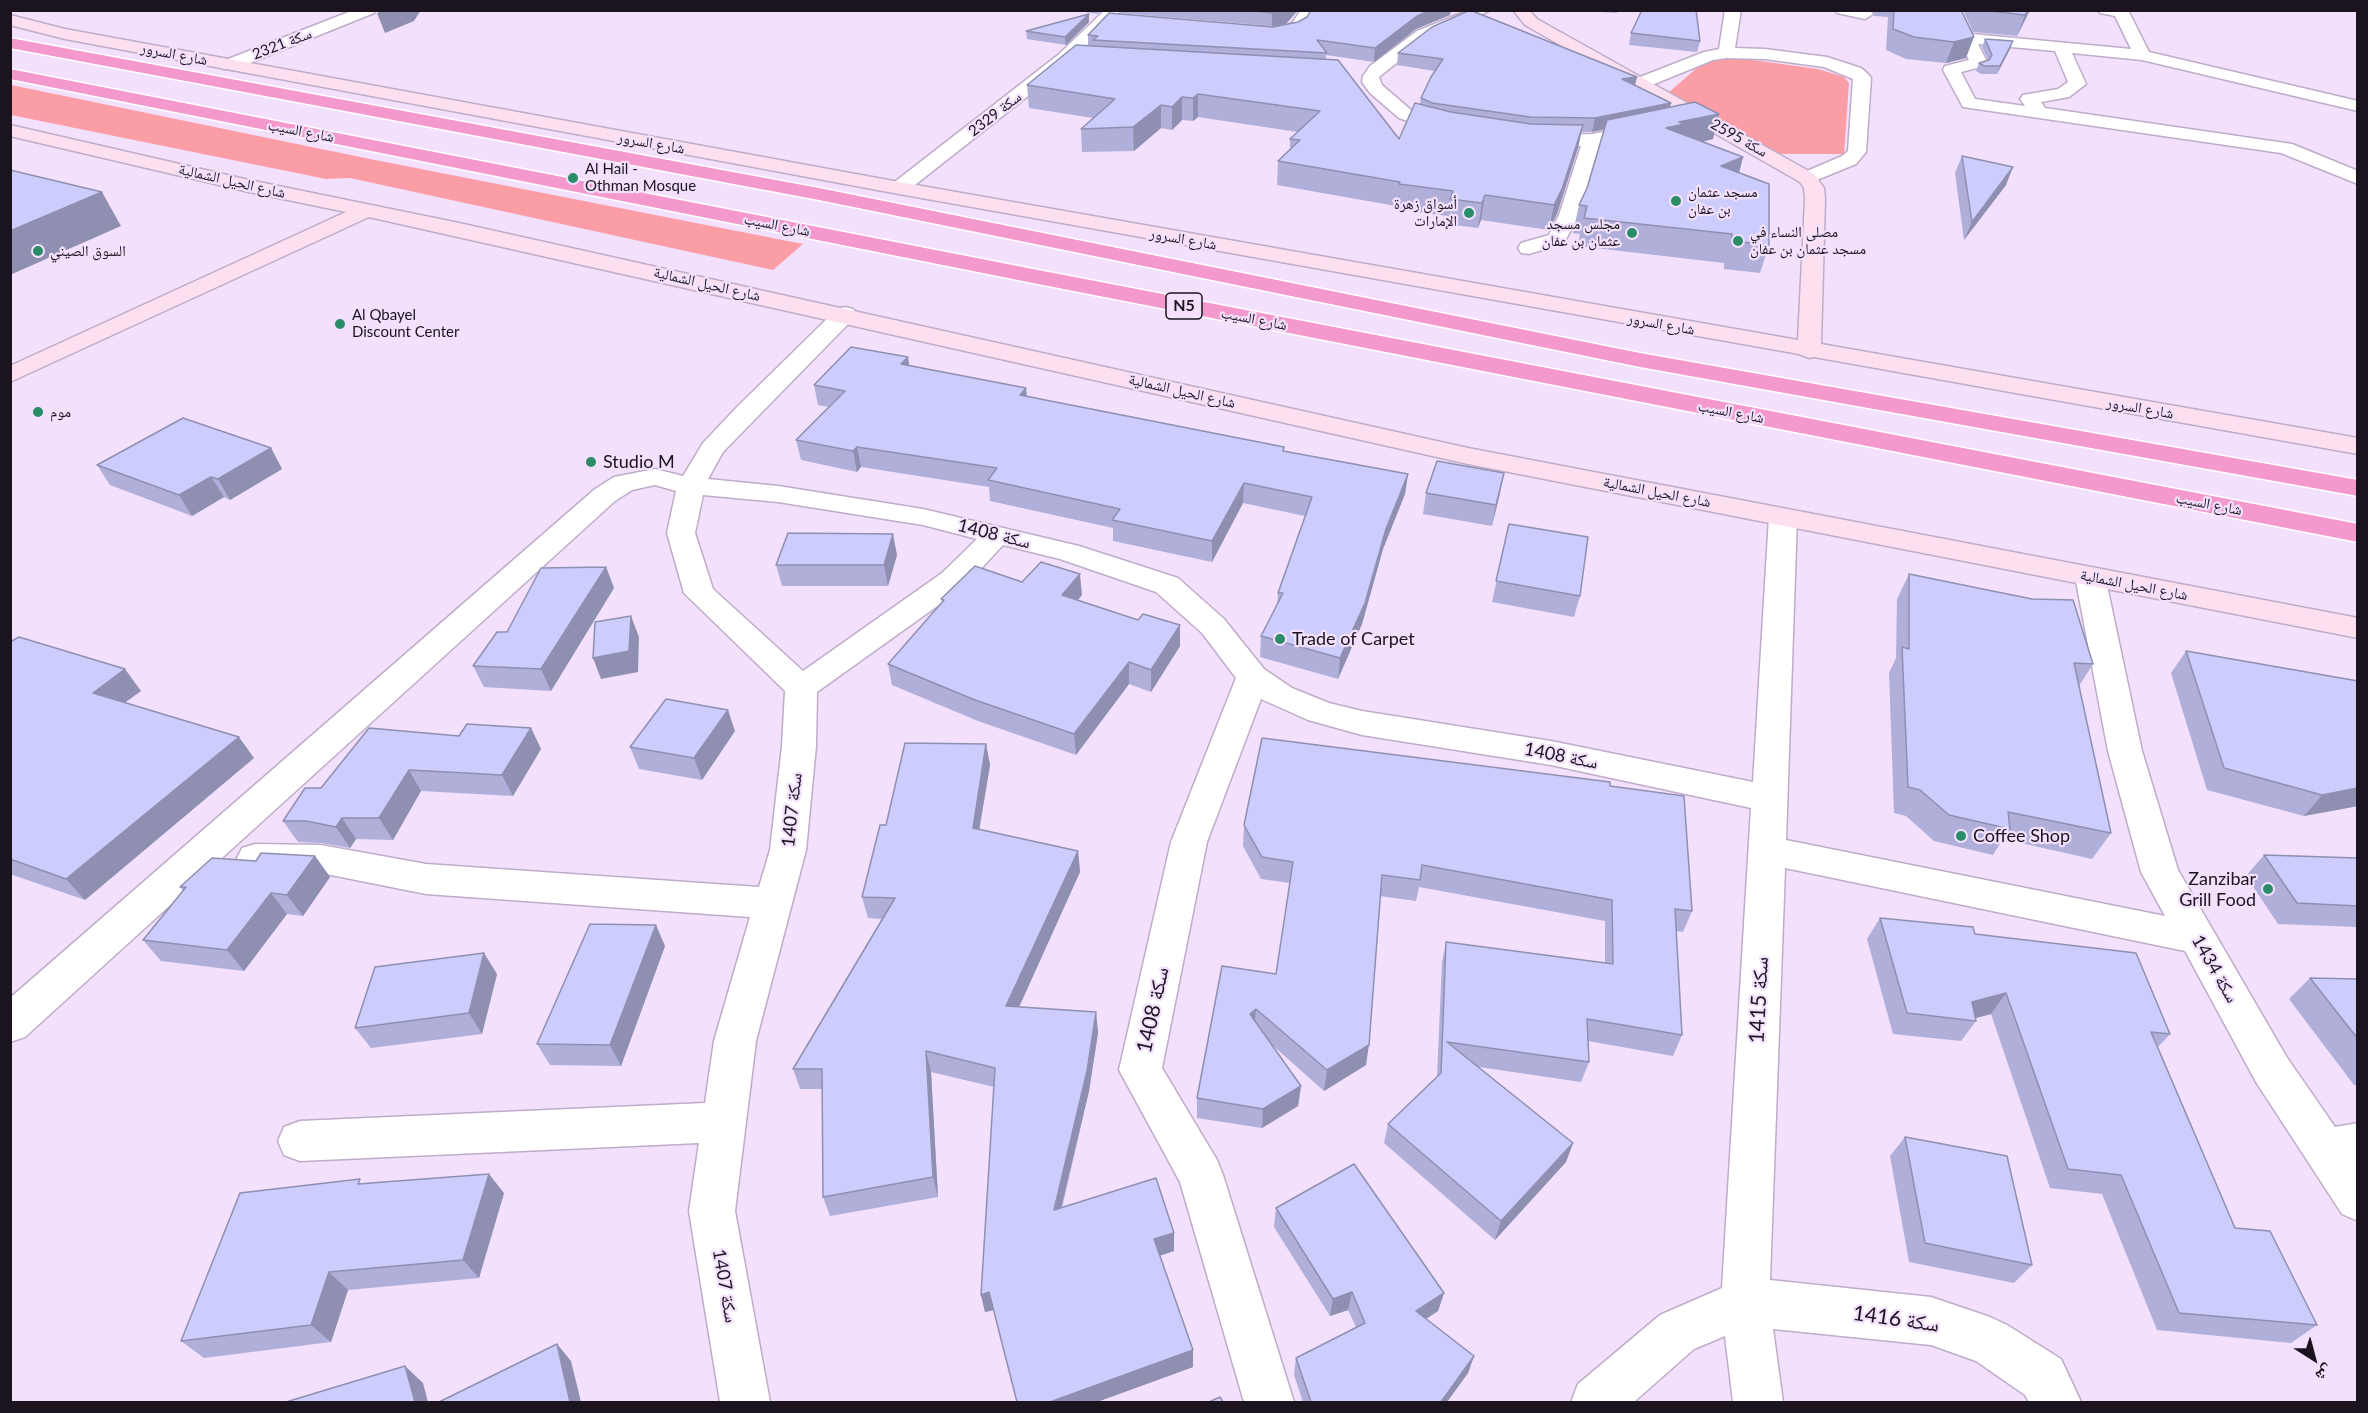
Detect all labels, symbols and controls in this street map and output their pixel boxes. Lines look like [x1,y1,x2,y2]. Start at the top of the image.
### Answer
street label: سكة 2321 [250,24,314,64]
street label: شارع السرور [139,39,209,69]
street label: سكة 2329 [965,88,1025,140]
street label: سكة 2595 [1707,115,1771,161]
street label: شارع السيب [267,116,335,146]
street label: شارع السرور [616,128,686,158]
street label: شارع الحيل الشمالية [177,160,287,202]
place label: Al Hail - Othman Mosque [585,160,696,195]
marker: Al Hail - Othman Mosque [566,171,580,185]
place label: مسجد عثمان بن عفان [1688,183,1757,218]
marker: مسجد عثمان بن عفان [1669,194,1683,208]
place label: أسواق زهرة الإمارات [1394,195,1457,230]
marker: أسواق زهرة الإمارات [1462,206,1476,220]
street label: شارع السيب [743,210,811,240]
place label: مجلس مسجد عثمان بن عفان [1542,215,1620,250]
place label: مصلى النساء في مسجد عثمان بن عفان [1750,223,1866,258]
street label: شارع السرور [1148,224,1218,254]
marker: مجلس مسجد عثمان بن عفان [1625,226,1639,240]
marker: مصلى النساء في مسجد عثمان بن عفان [1731,234,1745,248]
place label: السوق الصيني [50,242,126,260]
marker: السوق الصيني [31,244,45,258]
street label: شارع الحيل الشمالية [652,263,762,305]
road number: N5 [1166,293,1202,319]
street label: شارع السيب [1220,304,1288,334]
place label: Al Qbayel Discount Center [352,306,460,341]
street label: شارع السرور [1626,309,1696,339]
marker: Al Qbayel Discount Center [333,317,347,331]
street label: شارع الحيل الشمالية [1127,370,1237,412]
street label: شارع السرور [2105,393,2175,423]
street label: شارع السيب [1697,397,1765,427]
place label: موم [50,403,71,421]
marker: موم [31,405,45,419]
place label: Studio M [603,451,675,473]
marker: Studio M [584,455,598,469]
street label: شارع الحيل الشمالية [1602,473,1712,511]
street label: شارع السيب [2175,489,2243,519]
street label: سكة 1408 [955,514,1033,554]
street label: شارع الحيل الشمالية [2079,566,2189,604]
place label: Trade of Carpet [1292,628,1415,650]
marker: Trade of Carpet [1273,632,1287,646]
street label: سكة 1408 [1522,738,1600,774]
street label: سكة 1407 [777,772,807,848]
place label: Coffee Shop [1973,825,2070,847]
marker: Coffee Shop [1954,829,1968,843]
place label: Zanzibar Grill Food [2179,868,2256,910]
marker: Zanzibar Grill Food [2261,882,2275,896]
street label: سكة 1434 [2187,931,2243,1007]
street label: سكة 1415 [1744,956,1774,1044]
street label: سكة 1408 [1132,965,1174,1055]
street label: سكة 1407 [708,1247,742,1325]
street label: سكة 1416 [1851,1300,1941,1338]
north arrow [2284,1329,2344,1389]
text: ش [2312,1361,2337,1387]

